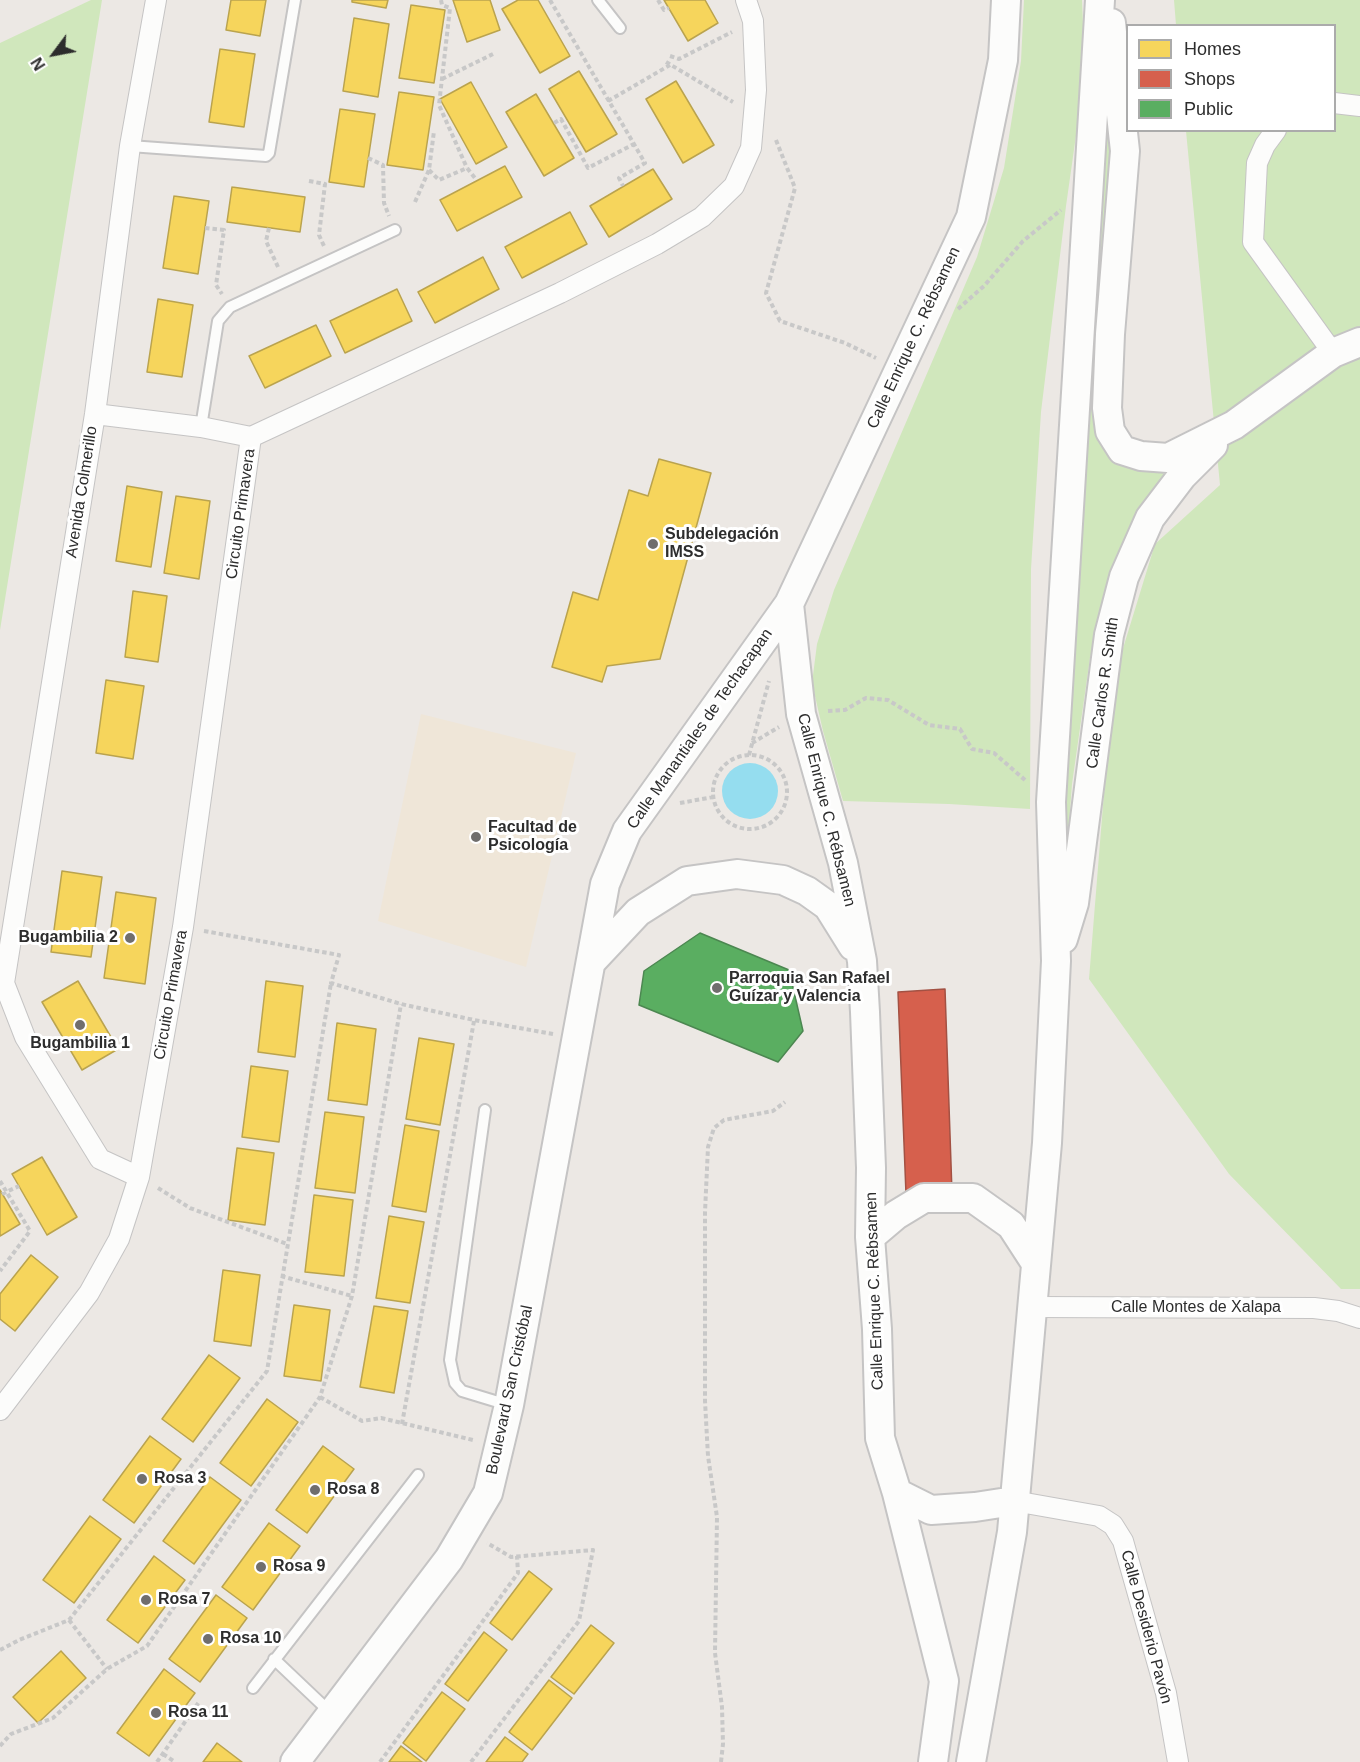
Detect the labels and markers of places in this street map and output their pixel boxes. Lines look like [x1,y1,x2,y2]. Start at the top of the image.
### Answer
place label: Subdelegación IMSS [665,525,779,563]
marker: Subdelegación IMSS [646,537,660,551]
place label: Facultad de Psicología [488,818,577,856]
marker: Facultad de Psicología [469,830,483,844]
place label: Bugambilia 2 [18,928,118,948]
marker: Bugambilia 2 [123,931,137,945]
place label: Parroquia San Rafael Guízar y Valencia [729,969,890,1007]
marker: Parroquia San Rafael Guízar y Valencia [710,981,724,995]
marker: Bugambilia 1 [73,1018,87,1032]
place label: Bugambilia 1 [30,1034,130,1054]
place label: Rosa 3 [154,1469,206,1489]
marker: Rosa 3 [135,1472,149,1486]
place label: Rosa 8 [327,1480,379,1500]
marker: Rosa 8 [308,1483,322,1497]
place label: Rosa 9 [273,1557,325,1577]
marker: Rosa 9 [254,1560,268,1574]
place label: Rosa 7 [158,1590,210,1610]
marker: Rosa 7 [139,1593,153,1607]
place label: Rosa 10 [220,1629,281,1649]
marker: Rosa 10 [201,1632,215,1646]
place label: Rosa 11 [168,1703,228,1723]
marker: Rosa 11 [149,1706,163,1720]

